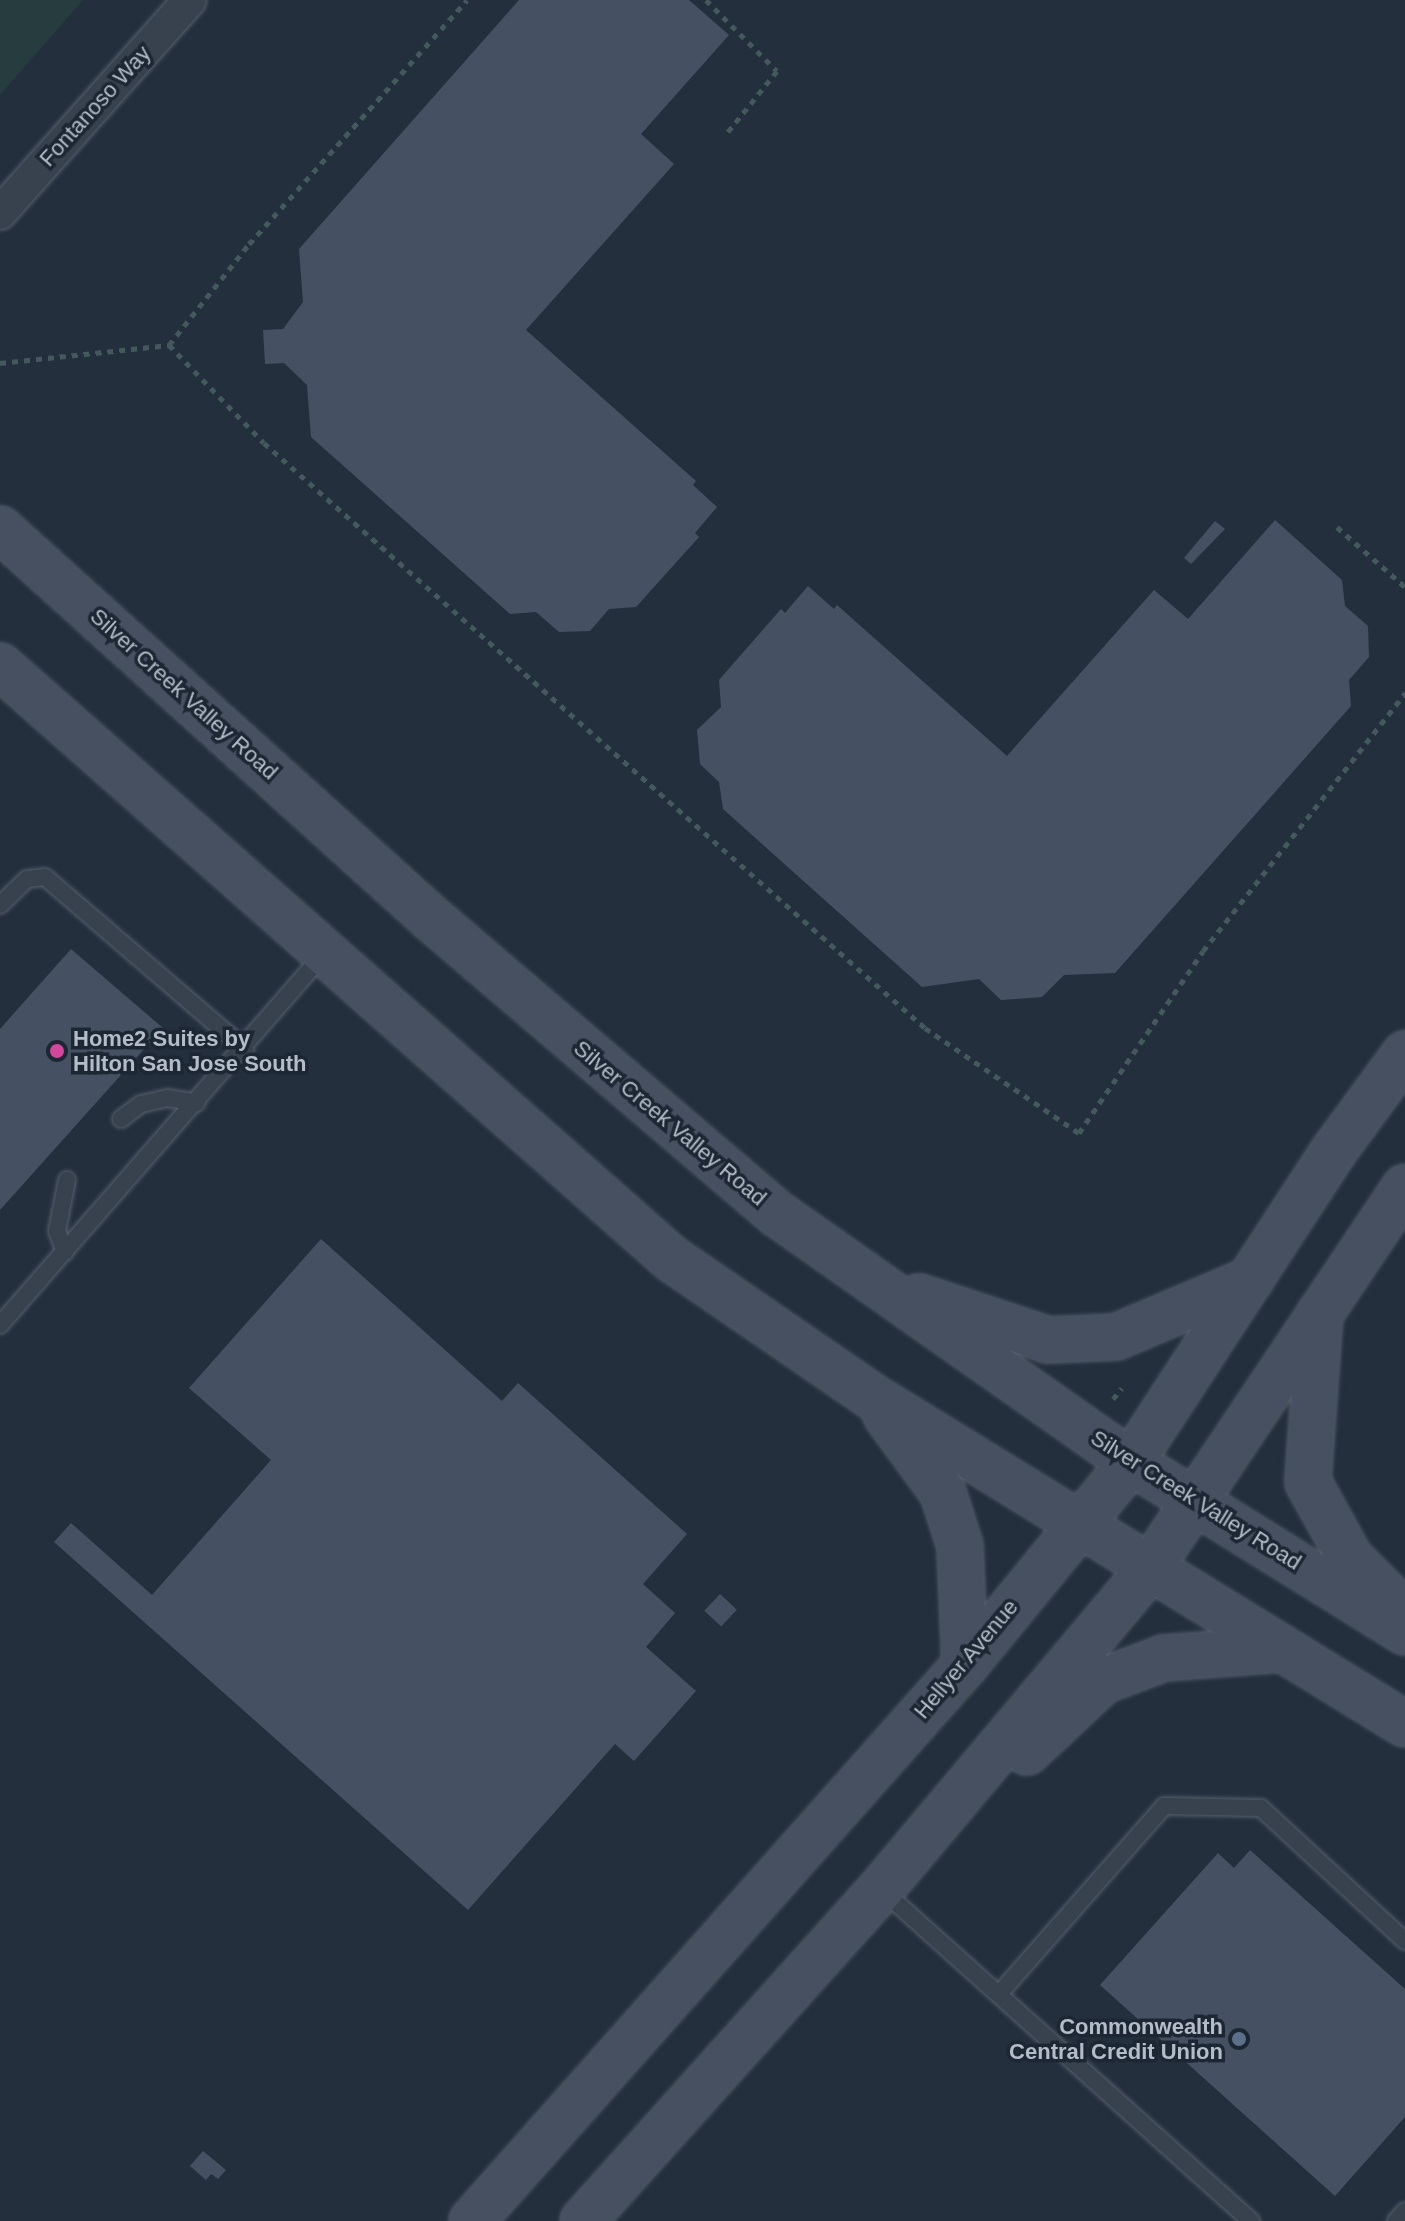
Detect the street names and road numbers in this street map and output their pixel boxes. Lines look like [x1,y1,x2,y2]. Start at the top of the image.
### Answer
street label: Fontanoso Way [34,40,156,172]
street label: Silver Creek Valley Road [85,603,283,785]
street label: Silver Creek Valley Road [568,1035,772,1211]
street label: Silver Creek Valley Road [1086,1424,1306,1576]
street label: Hellyer Avenue [908,1594,1024,1724]

